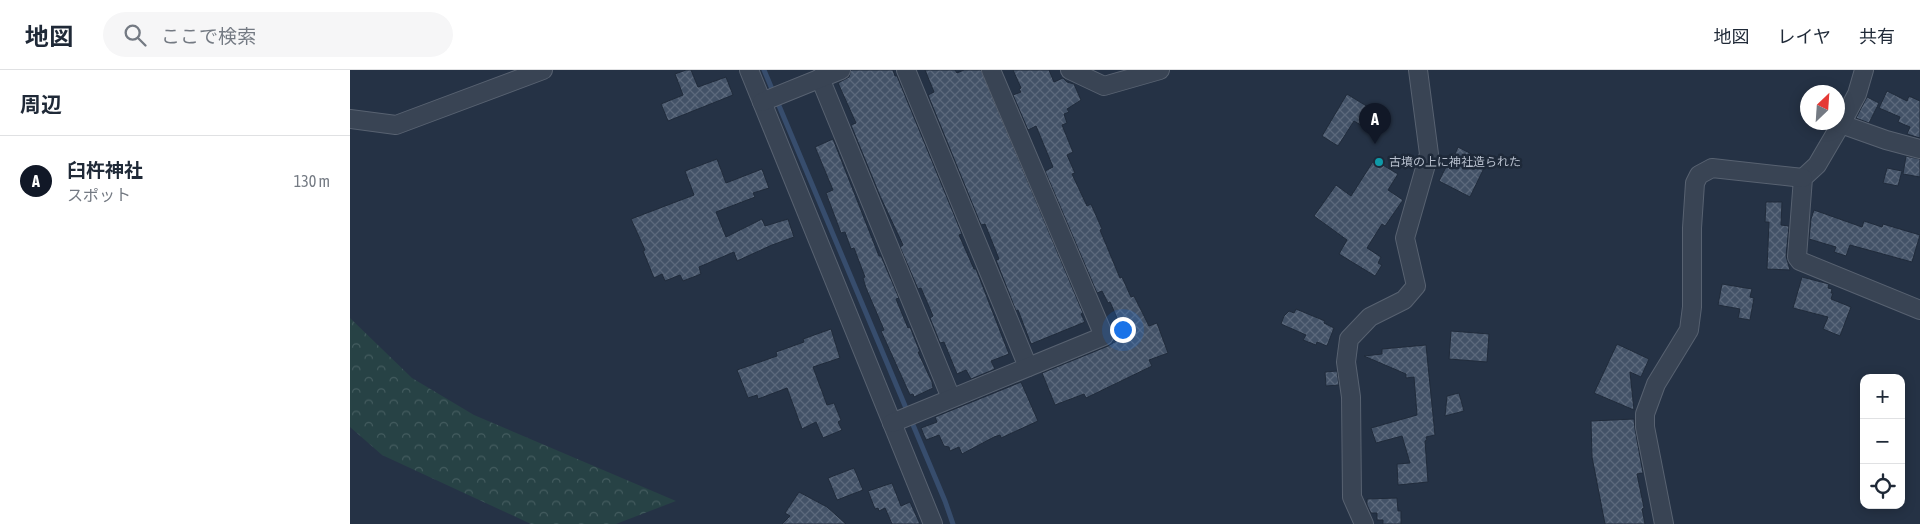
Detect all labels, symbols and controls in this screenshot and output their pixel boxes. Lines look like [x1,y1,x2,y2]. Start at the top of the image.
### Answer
search box [103,12,453,57]
icon: search [121,21,149,49]
text: 地図 [25,23,73,50]
text: ここで検索 [161,25,256,47]
text: 地図 [1714,26,1750,47]
text: レイヤ [1778,26,1831,47]
text: 共有 [1859,26,1895,47]
north arrow [1800,85,1845,130]
text: 周辺 [20,92,62,116]
pin: A [1359,103,1391,144]
place label: 古墳の上に神社造られた [1389,155,1521,169]
marker: 古墳の上に神社造られた [1373,156,1385,168]
text: 臼杵神社 [67,159,143,181]
text: A [32,172,40,190]
text: 130 m [294,172,330,190]
text: スポット [67,186,131,204]
your location [1110,317,1136,343]
map controls [1860,374,1905,509]
button: + [1860,374,1905,419]
button: − [1860,419,1905,464]
button: locate [1860,464,1905,509]

